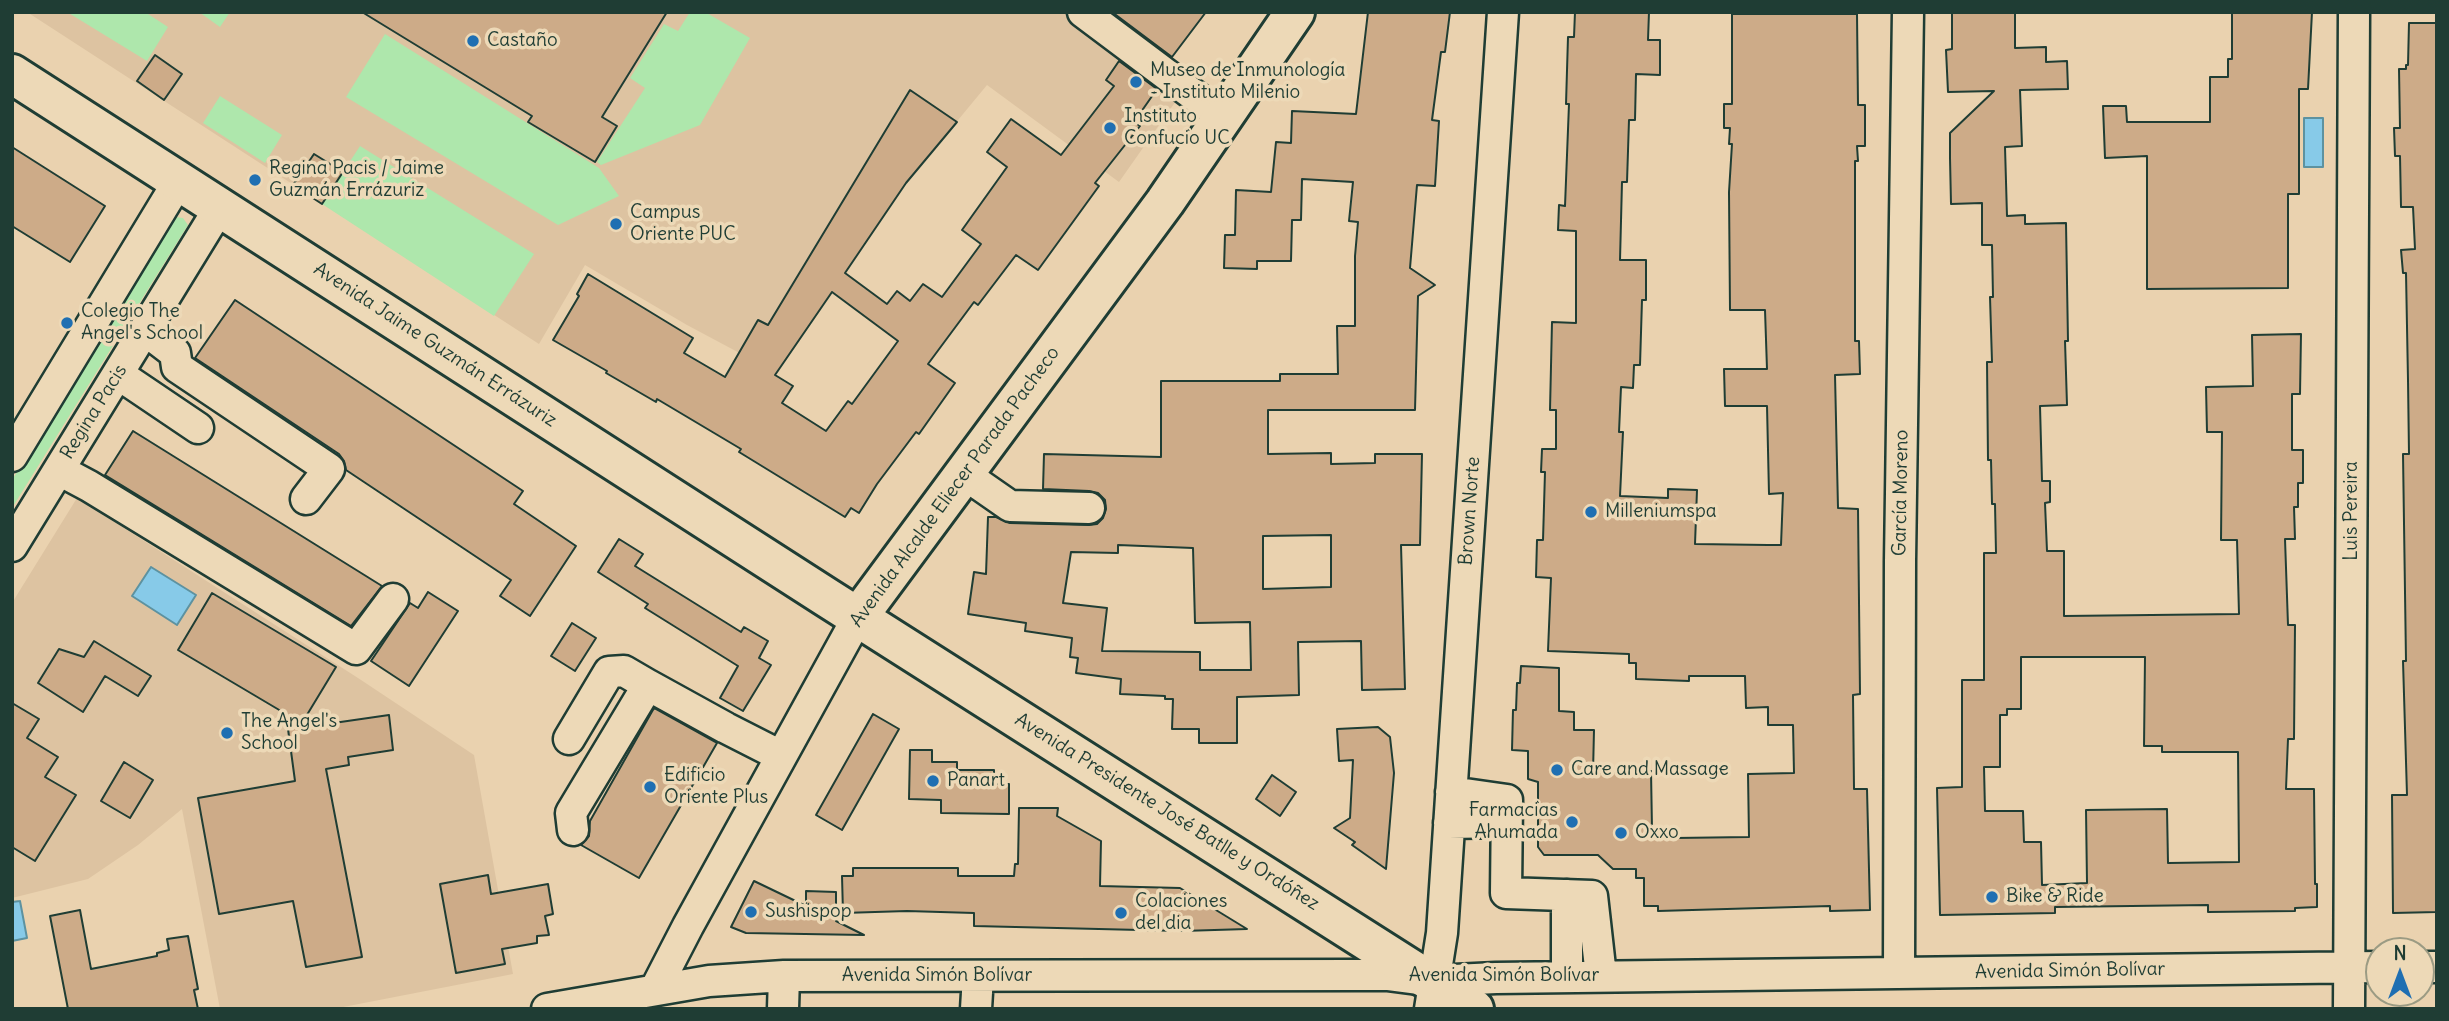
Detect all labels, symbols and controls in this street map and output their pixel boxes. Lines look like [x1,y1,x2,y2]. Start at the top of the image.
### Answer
place label: Castaño [487,30,558,52]
marker: Castaño [465,33,481,49]
place label: Museo de Inmunología - Instituto Milenio [1150,60,1345,104]
marker: Museo de Inmunología - Instituto Milenio [1128,74,1144,90]
place label: Instituto Confucio UC [1124,106,1230,150]
marker: Instituto Confucio UC [1102,120,1118,136]
place label: Regina Pacis / Jaime Guzmán Errázuriz [269,158,444,202]
marker: Regina Pacis / Jaime Guzmán Errázuriz [247,172,263,188]
place label: Campus Oriente PUC [630,202,736,246]
marker: Campus Oriente PUC [608,216,624,232]
street label: Avenida Jaime Guzmán Errázuriz [309,258,561,432]
place label: Colegio The Angel's School [81,301,203,345]
marker: Colegio The Angel's School [59,315,75,331]
street label: Avenida Alcalde Eliecer Parada Pacheco [845,342,1065,632]
street label: Regina Pacis [56,360,132,464]
street label: García Moreno [1888,430,1914,556]
street label: Brown Norte [1455,456,1485,566]
street label: Luis Pereira [2341,461,2363,561]
place label: Milleniumspa [1605,501,1717,523]
marker: Milleniumspa [1583,504,1599,520]
street label: Avenida Presidente José Batlle y Ordóñez [1011,708,1323,916]
place label: The Angel's School [241,711,337,755]
marker: The Angel's School [219,725,235,741]
place label: Care and Massage [1571,759,1729,781]
marker: Care and Massage [1549,762,1565,778]
place label: Edificio Oriente Plus [664,765,768,809]
place label: Panart [947,770,1005,792]
marker: Panart [925,773,941,789]
marker: Edificio Oriente Plus [642,779,658,795]
place label: Farmacias Ahumada [1469,800,1558,844]
marker: Farmacias Ahumada [1564,814,1580,830]
place label: Oxxo [1635,822,1679,844]
marker: Oxxo [1613,825,1629,841]
place label: Bike & Ride [2006,886,2104,908]
marker: Bike & Ride [1984,889,2000,905]
place label: Colaciones del dia [1135,891,1227,935]
place label: Sushispop [765,901,852,923]
marker: Sushispop [743,904,759,920]
marker: Colaciones del dia [1113,905,1129,921]
north arrow [2365,937,2435,1007]
text: N [2393,941,2407,965]
street label: Avenida Simón Bolívar [1975,958,2165,984]
street label: Avenida Simón Bolívar [842,965,1032,987]
street label: Avenida Simón Bolívar [1409,965,1599,987]

